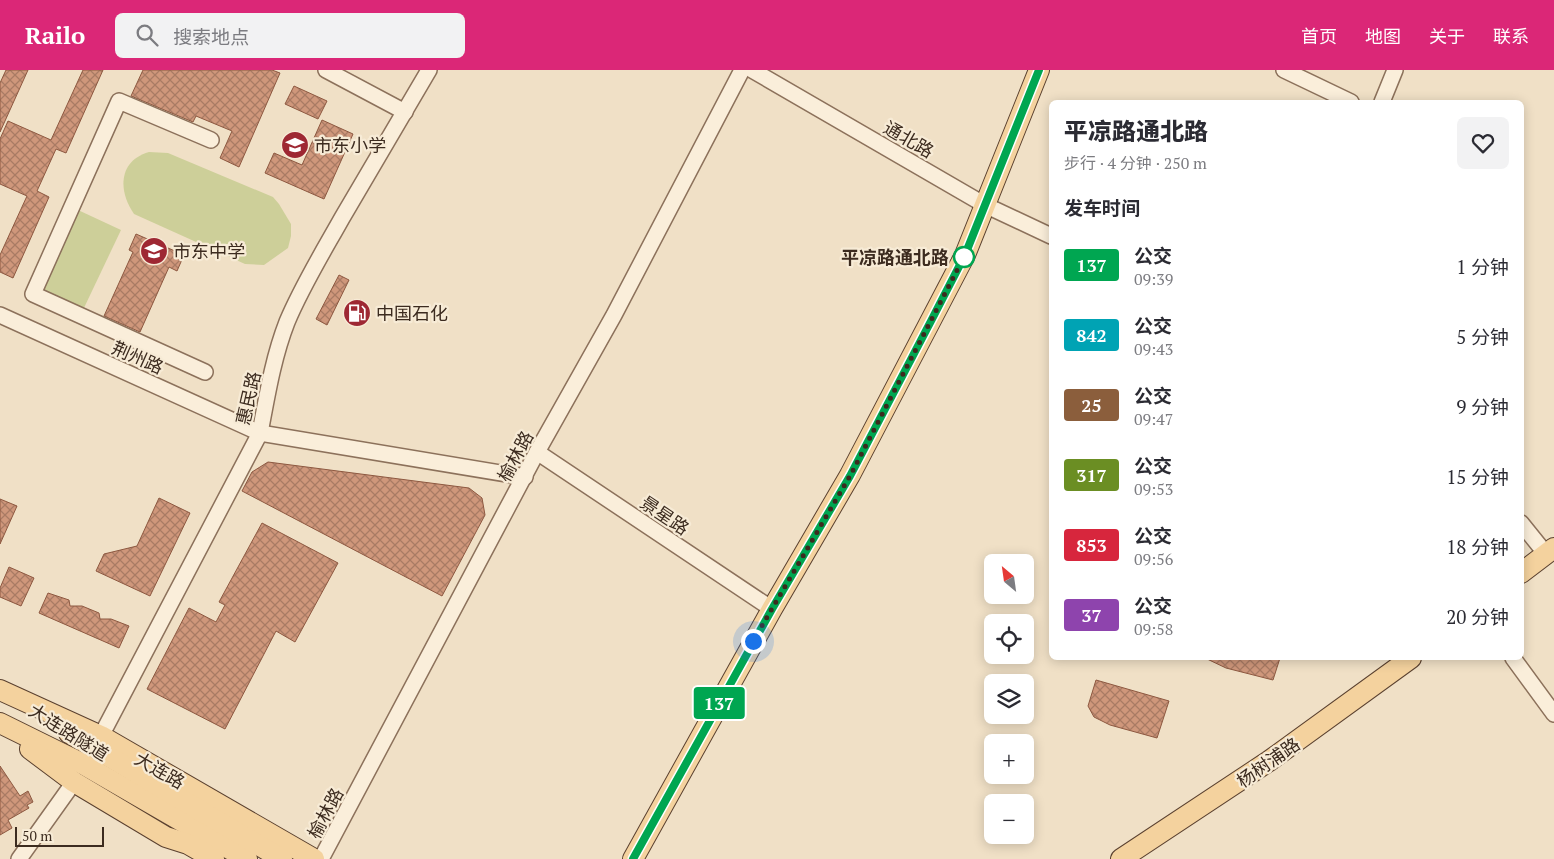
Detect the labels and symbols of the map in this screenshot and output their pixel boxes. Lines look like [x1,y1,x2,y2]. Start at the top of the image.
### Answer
street label: 通北路 [880,115,938,163]
school or university icon: 市东小学 [280,130,310,160]
place label: 市东小学 [314,133,386,157]
school or university icon: 市东中学 [139,236,169,266]
place label: 市东中学 [173,239,245,263]
place label: 平凉路通北路 [841,245,949,269]
marker: 平凉路通北路 [953,246,975,268]
fuel station icon: 中国石化 [342,298,372,328]
place label: 中国石化 [376,301,448,325]
street label: 荆州路 [108,335,168,379]
street label: 惠民路 [230,369,266,427]
street label: 榆林路 [492,427,538,485]
street label: 景星路 [636,490,694,540]
north arrow [984,554,1034,604]
your location [741,629,766,654]
line badge: 137 [690,687,748,719]
street label: 大连路隧道 [24,698,114,766]
street label: 杨树浦路 [1232,732,1304,792]
street label: 大连路 [131,746,189,794]
street label: 榆林路 [302,784,348,842]
scale bar [15,824,104,847]

